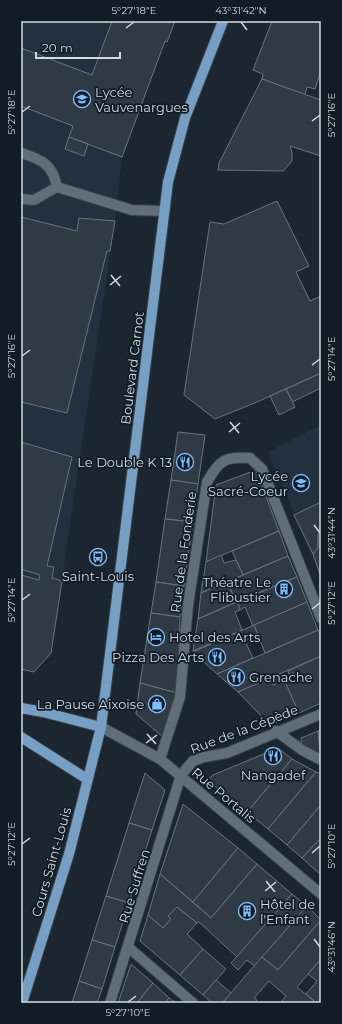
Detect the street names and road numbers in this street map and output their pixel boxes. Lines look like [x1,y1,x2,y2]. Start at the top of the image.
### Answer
street label: Boulevard Carnot [117,311,147,425]
street label: Rue de la Fonderie [167,490,199,614]
street label: Rue de la Cépède [188,701,300,757]
street label: Rue Portalis [189,764,259,826]
street label: Cours Saint-Louis [28,805,74,919]
street label: Rue Suffren [115,847,153,925]

